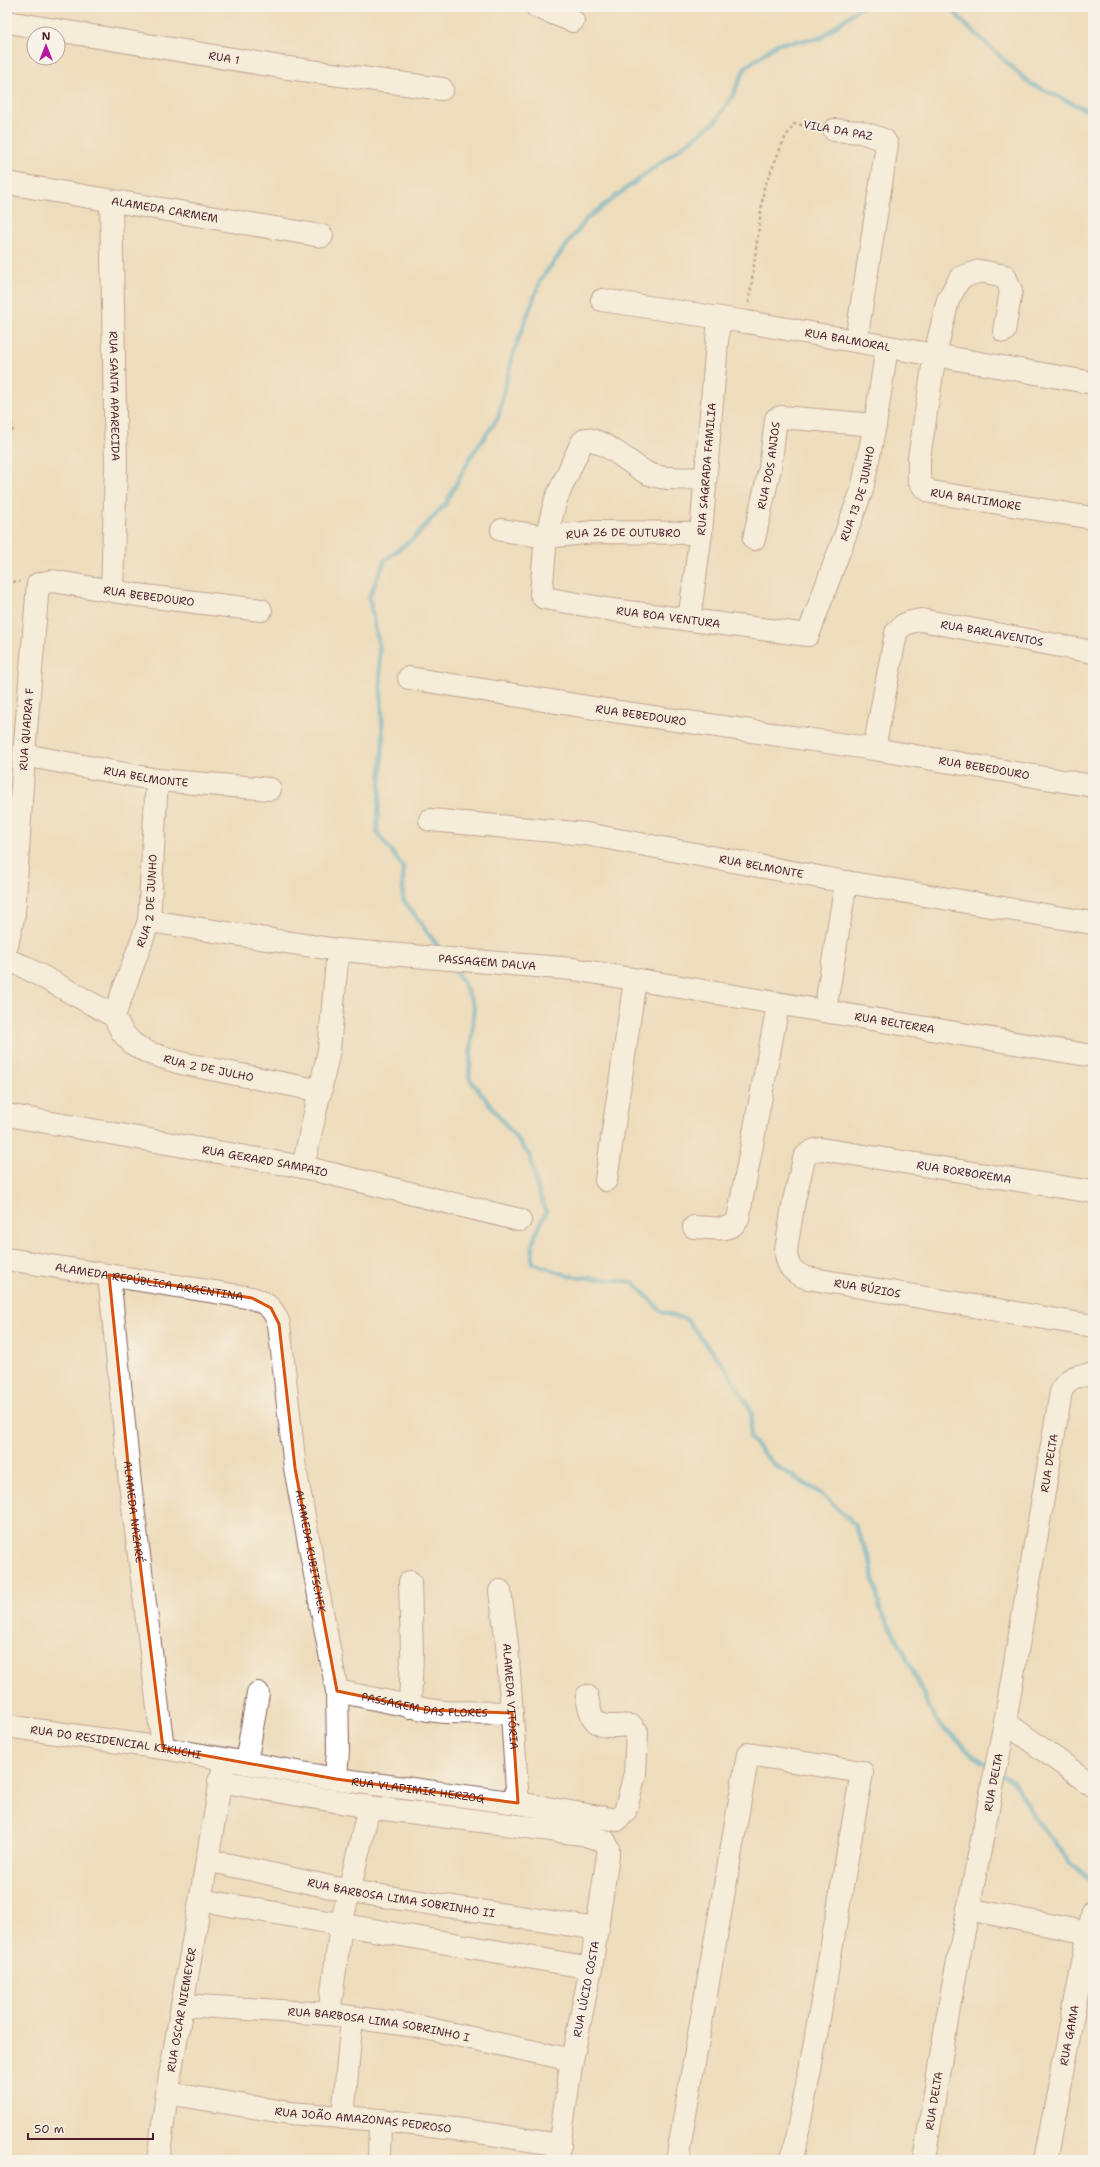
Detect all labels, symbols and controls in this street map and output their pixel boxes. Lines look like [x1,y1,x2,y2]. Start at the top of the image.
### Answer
north arrow [26,26,66,66]
text: N [42,29,51,44]
street label: RUA 1 [207,48,241,68]
street label: VILA DA PAZ [802,117,874,144]
street label: ALAMEDA CARMEM [110,194,220,226]
street label: RUA BALMORAL [804,325,892,355]
street label: RUA SANTA APARECIDA [105,331,123,461]
street label: RUA SAGRADA FAMILIA [694,402,720,536]
street label: RUA DOS ANJOS [754,421,784,511]
street label: RUA 13 DE JUNHO [837,445,879,543]
street label: RUA BALTIMORE [929,485,1022,514]
street label: RUA 26 DE OUTUBRO [565,525,681,543]
street label: RUA BEBEDOURO [102,583,195,610]
street label: RUA BOA VENTURA [615,603,721,632]
street label: RUA BARLAVENTOS [939,617,1045,650]
street label: RUA QUADRA F [16,687,37,771]
street label: RUA BEBEDOURO [594,701,688,730]
street label: RUA BEBEDOURO [938,753,1031,783]
street label: RUA BELMONTE [102,763,189,790]
street label: RUA BELMONTE [718,852,805,882]
street label: RUA 2 DE JUNHO [133,854,161,950]
street label: PASSAGEM DALVA [438,951,537,974]
street label: RUA BELTERRA [853,1009,936,1037]
street label: RUA 2 DE JULHO [161,1051,255,1085]
street label: RUA GERARD SAMPAIO [201,1142,329,1181]
street label: RUA BORBOREMA [915,1158,1013,1187]
street label: ALAMEDA REPÚBLICA ARGENTINA [54,1260,244,1305]
street label: RUA BÚZIOS [833,1276,902,1302]
street label: RUA DELTA [1037,1433,1062,1494]
street label: ALAMEDA NAZARÉ [120,1460,148,1564]
street label: ALAMEDA KUBITSCHEK [291,1488,329,1614]
street label: ALAMEDA VITÓRIA [499,1643,521,1750]
street label: PASSAGEM DAS FLORES [360,1689,488,1721]
street label: RUA DO RESIDENCIAL KIKUCHI [29,1722,202,1763]
street label: RUA DELTA [981,1752,1007,1813]
street label: RUA VLADIMIR HERZOG [350,1774,486,1807]
street label: RUA BARBOSA LIMA SOBRINHO II [306,1875,496,1921]
street label: RUA LÚCIO COSTA [569,1939,603,2039]
street label: RUA OSCAR NIEMEYER [164,1946,200,2073]
street label: RUA BARBOSA LIMA SOBRINHO I [287,2004,471,2046]
street label: RUA GAMA [1056,2004,1083,2067]
street label: RUA DELTA [922,2071,946,2131]
street label: RUA JOÃO AMAZONAS PEDROSO [274,2104,452,2137]
scale bar [28,2115,153,2141]
text: 50 m [34,2121,64,2137]

